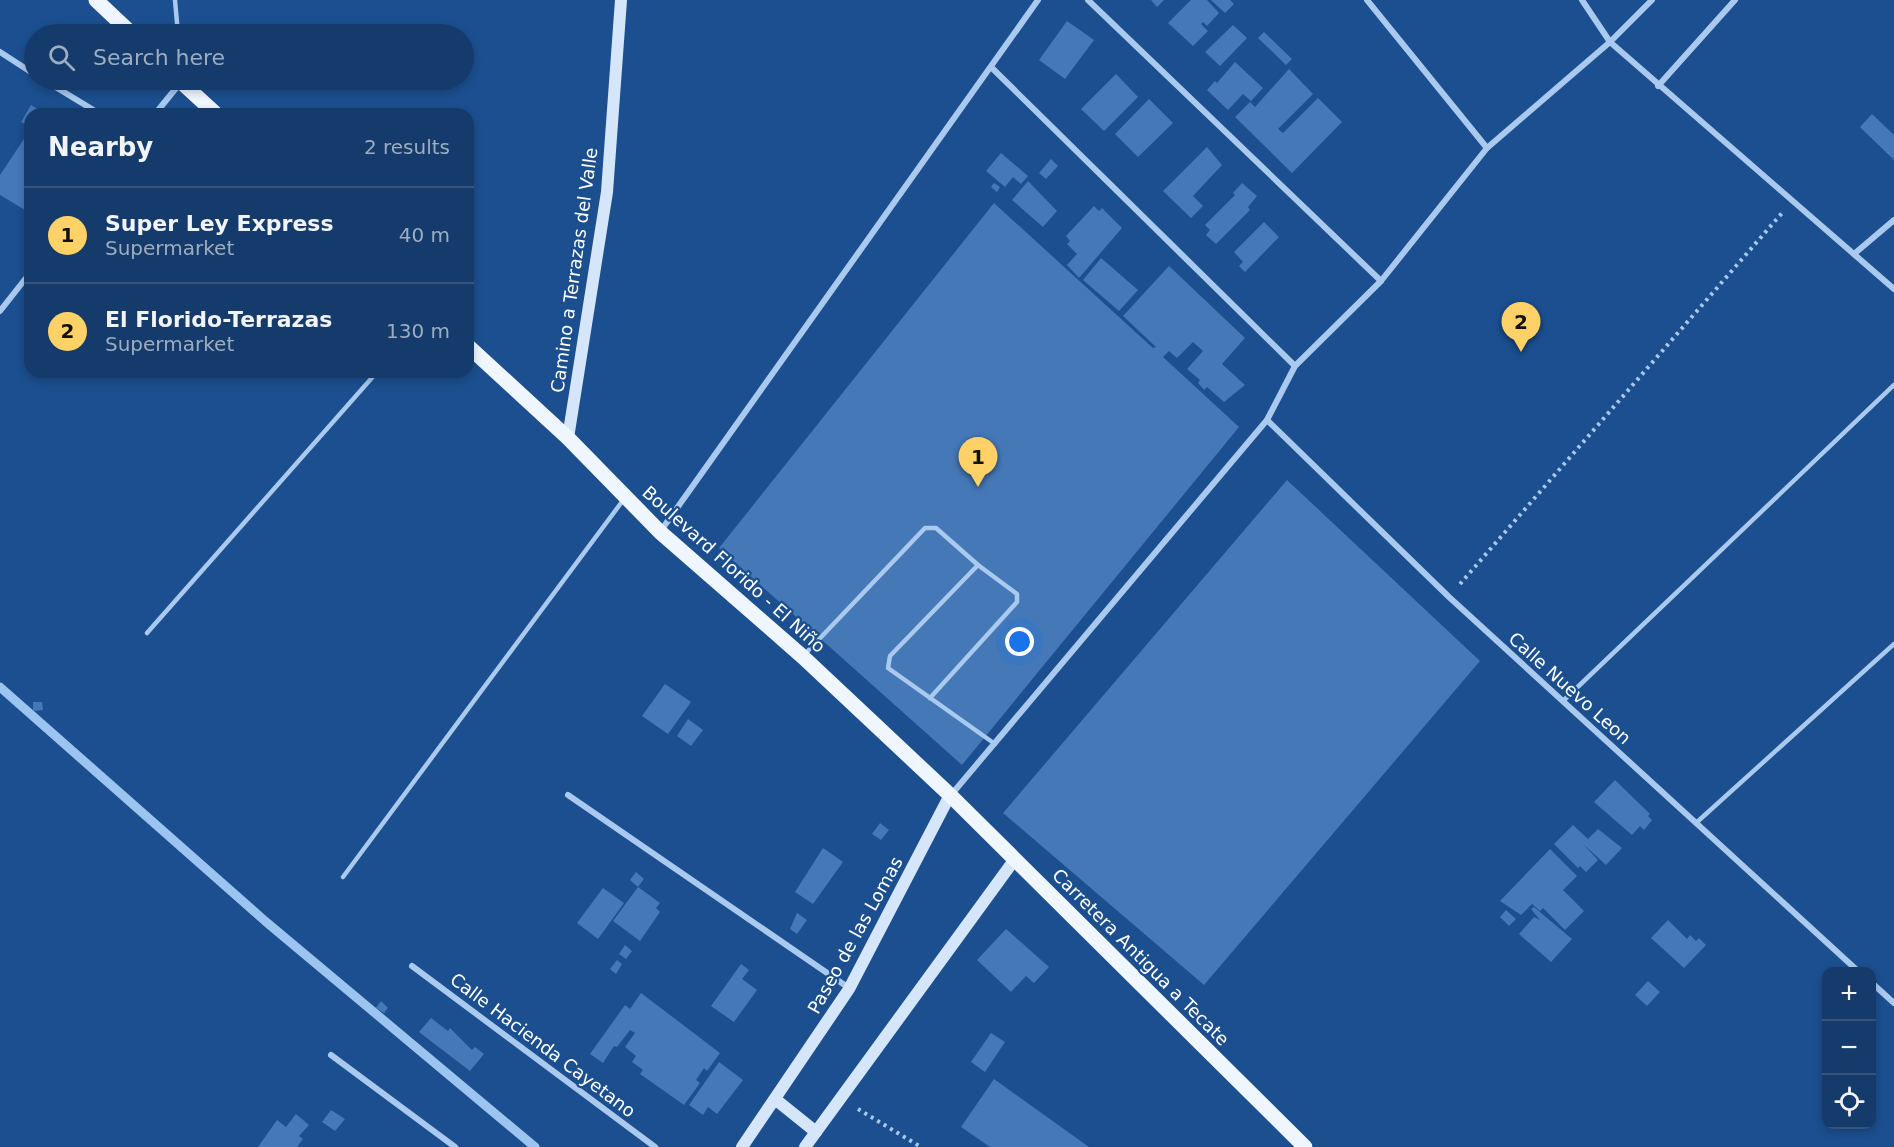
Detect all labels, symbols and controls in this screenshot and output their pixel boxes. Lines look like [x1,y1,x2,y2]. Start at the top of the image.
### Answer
search box [24,24,474,90]
icon: search [45,41,78,74]
text: Search here [93,45,225,70]
text: Nearby [48,132,153,162]
text: 2 results [364,135,450,159]
street label: Camino a Terrazas del Valle [546,146,602,394]
text: Super Ley Express [105,211,334,236]
text: 1 [61,223,74,247]
text: 40 m [399,223,450,247]
text: Supermarket [105,236,234,260]
pin: 2 [1502,302,1540,352]
text: El Florido-Terrazas [105,307,332,332]
text: 2 [61,319,74,343]
text: 130 m [386,319,450,343]
text: Supermarket [105,332,234,356]
pin: 1 [958,438,998,487]
street label: Boulevard Florido - El Niño [638,481,830,657]
your location [1005,627,1034,656]
street label: Calle Nuevo Leon [1505,628,1635,748]
street label: Paseo de las Lomas [803,853,907,1017]
street label: Carretera Antigua a Tecate [1048,864,1234,1050]
map controls [1822,967,1876,1129]
button: + [1822,967,1876,1021]
street label: Calle Hacienda Cayetano [446,969,640,1121]
button: − [1822,1021,1876,1075]
button: locate [1822,1075,1876,1129]

